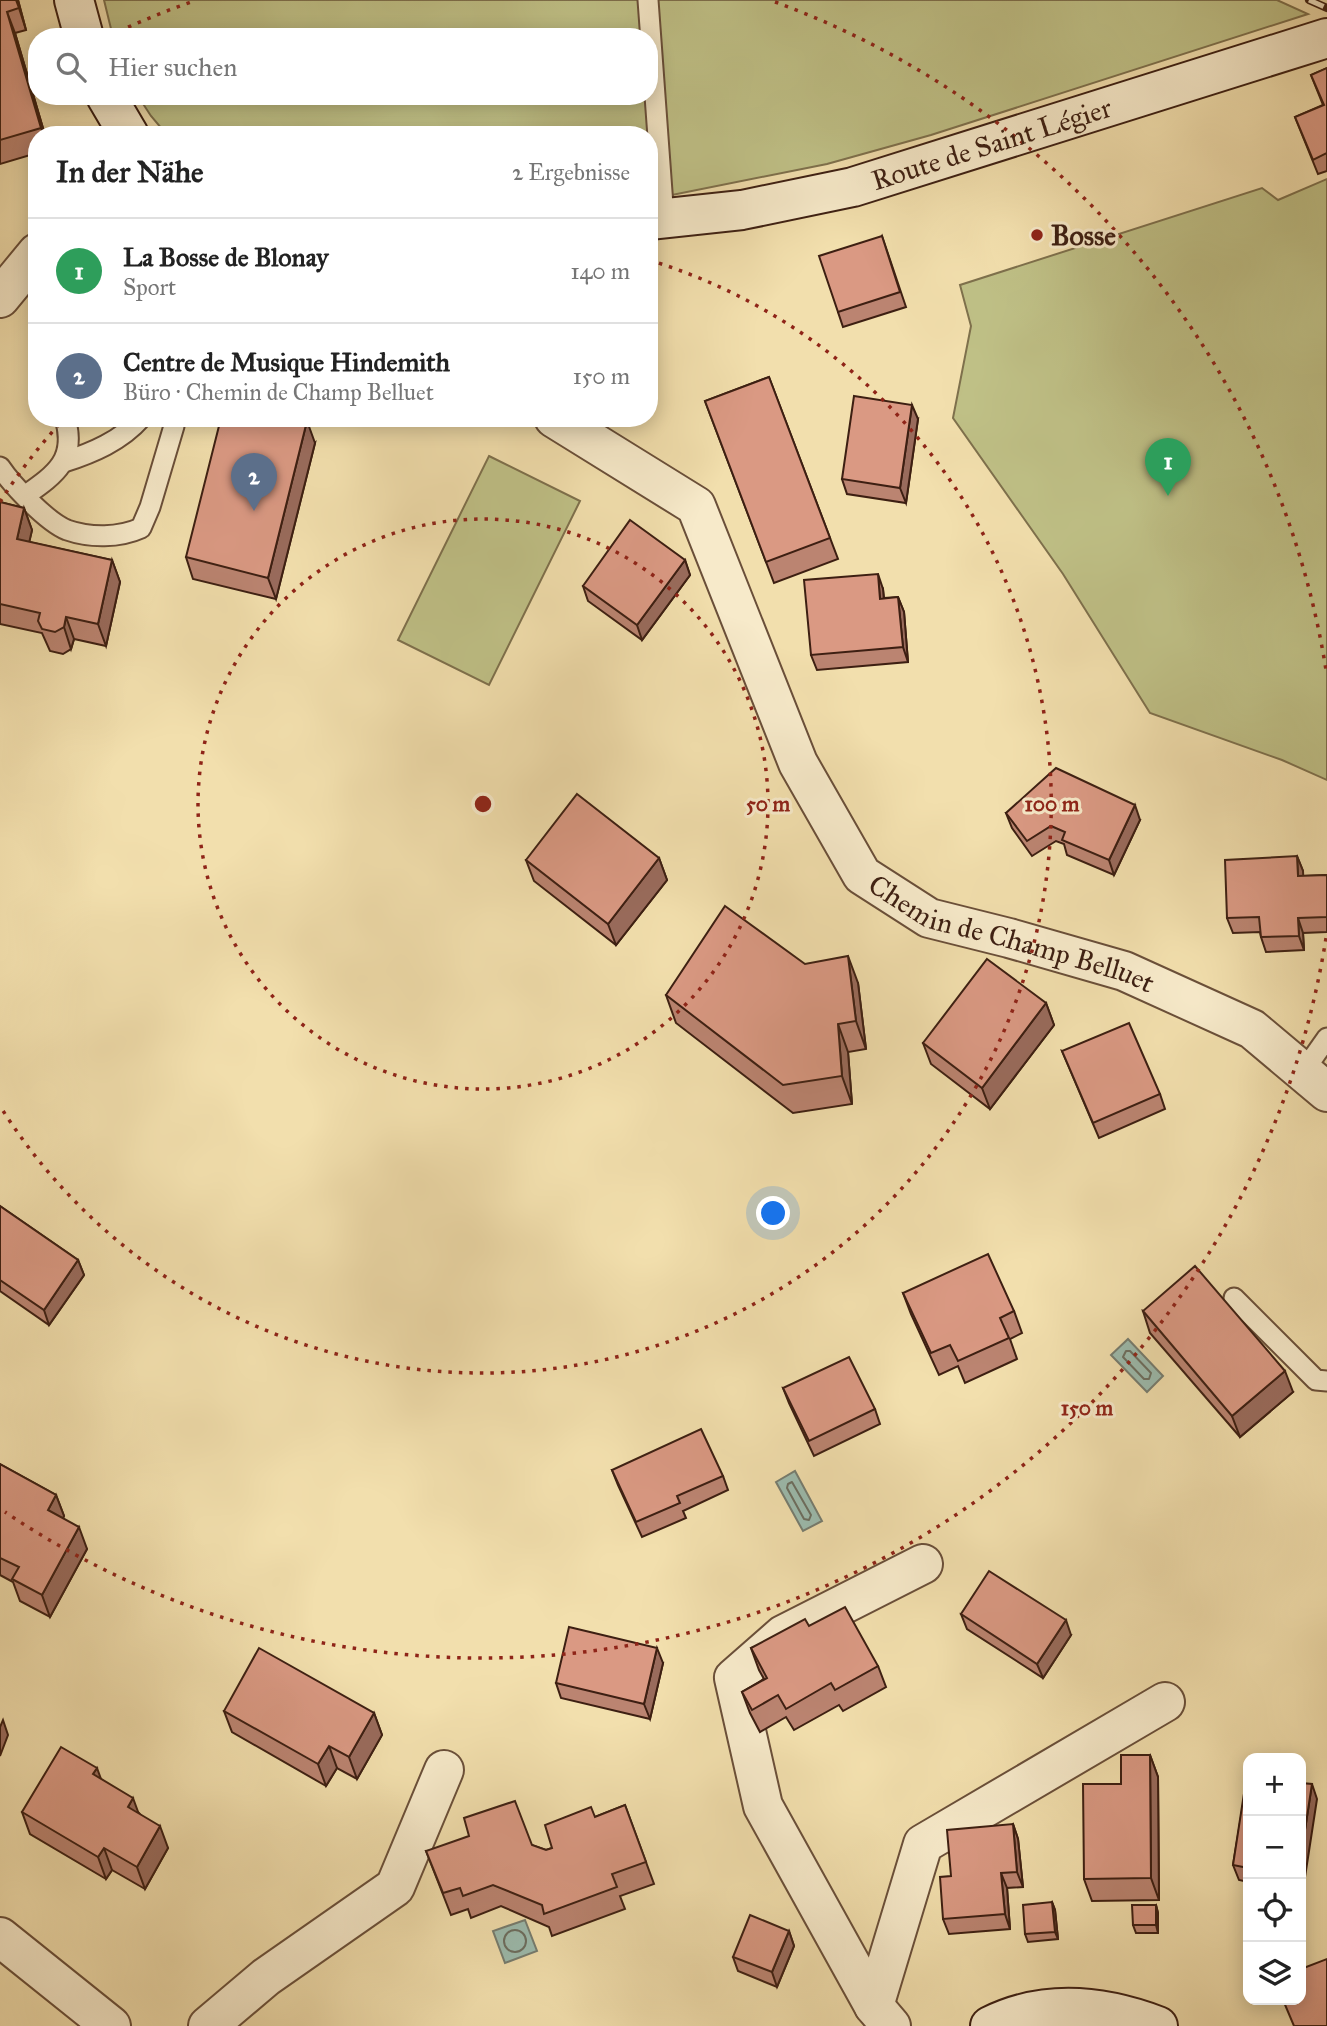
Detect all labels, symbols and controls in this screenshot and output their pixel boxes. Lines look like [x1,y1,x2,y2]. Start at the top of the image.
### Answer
search box [28,28,658,105]
icon: search [52,48,90,86]
text: Hier suchen [108,51,237,83]
street label: Route de Saint Légier [867,90,1117,198]
text: In der Nähe [56,154,204,190]
text: 2 Ergebnisse [512,158,630,186]
place label: Bosse [1051,218,1116,253]
marker: Bosse [1029,227,1045,243]
text: La Bosse de Blonay [123,241,328,273]
text: 1 [74,257,84,285]
text: 140 m [570,257,630,285]
text: Sport [123,273,176,301]
text: Centre de Musique Hindemith [123,346,450,378]
text: 2 [73,362,85,390]
text: 150 m [573,362,630,390]
text: Büro · Chemin de Champ Belluet [123,378,434,406]
pin: 1 [1145,438,1191,496]
pin: 2 [231,453,277,511]
text: 50 m [746,791,790,817]
text: 100 m [1025,791,1080,817]
centre of rings [471,792,495,816]
street label: Chemin de Champ Belluet [862,867,1160,1001]
your location [756,1196,790,1230]
text: 150 m [1061,1395,1113,1421]
map controls [1243,1753,1306,2005]
button: + [1243,1753,1306,1816]
button: − [1243,1816,1306,1879]
button: locate [1243,1879,1306,1942]
button: layers [1243,1942,1306,2005]

